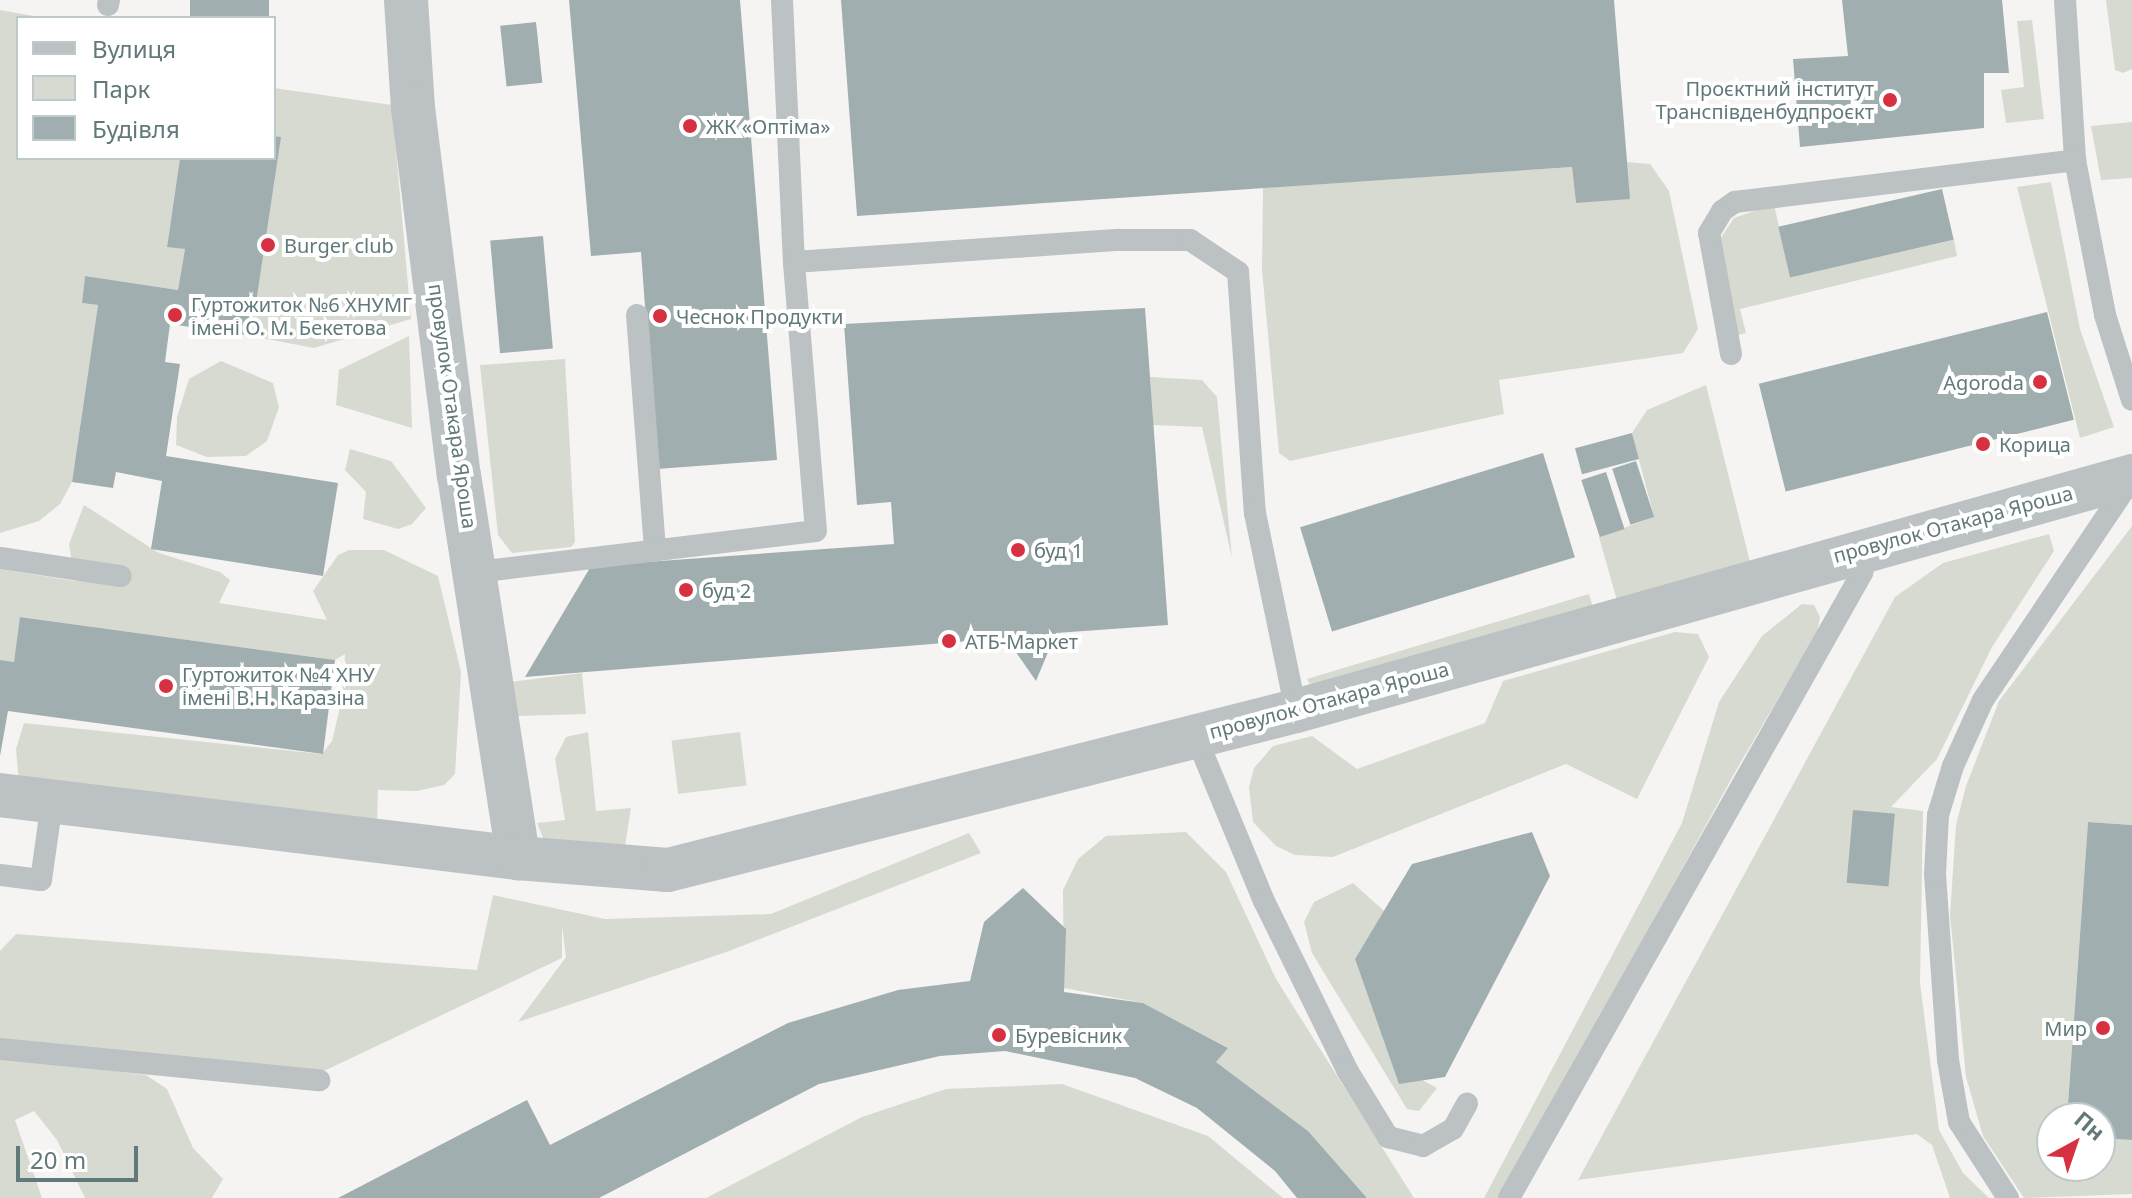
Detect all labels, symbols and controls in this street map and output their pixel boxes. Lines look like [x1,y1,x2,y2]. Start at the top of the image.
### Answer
legend [16,16,276,160]
text: Вулиця [92,32,176,65]
text: Парк [92,72,150,105]
place label: Проєктний інститут Транспівденбудпроєкт [1655,76,1874,123]
marker: Проєктний інститут Транспівденбудпроєкт [1881,91,1899,109]
text: Будівля [92,112,180,145]
place label: ЖК «Оптіма» [706,114,830,138]
marker: ЖК «Оптіма» [681,117,699,135]
place label: Burger club [284,233,394,257]
marker: Burger club [259,236,277,254]
street label: провулок Отакара Яроша [424,282,482,530]
place label: Гуртожиток №6 ХНУМГ імені О. М. Бекетова [191,292,412,339]
place label: Чеснок Продукти [676,304,843,328]
marker: Гуртожиток №6 ХНУМГ імені О. М. Бекетова [166,306,184,324]
marker: Чеснок Продукти [651,307,669,325]
place label: Agoroda [1943,370,2024,394]
marker: Agoroda [2031,373,2049,391]
place label: Корица [1999,432,2071,456]
marker: Корица [1974,435,1992,453]
street label: провулок Отакара Яроша [1831,480,2075,568]
place label: буд 1 [1034,538,1083,562]
marker: буд 1 [1009,541,1027,559]
place label: буд 2 [702,578,751,602]
marker: буд 2 [677,581,695,599]
place label: АТБ-Маркет [965,629,1078,653]
marker: АТБ-Маркет [940,632,958,650]
street label: провулок Отакара Яроша [1207,656,1451,744]
place label: Гуртожиток №4 ХНУ імені В.Н. Каразіна [182,662,375,709]
marker: Гуртожиток №4 ХНУ імені В.Н. Каразіна [157,677,175,695]
place label: Мир [2044,1016,2087,1040]
marker: Мир [2094,1019,2112,1037]
place label: Буревісник [1015,1023,1122,1047]
marker: Буревісник [990,1026,1008,1044]
north arrow [2036,1102,2116,1182]
text: Пн [2069,1104,2112,1147]
scale bar [20,1130,142,1180]
text: 20 m [30,1143,86,1176]

